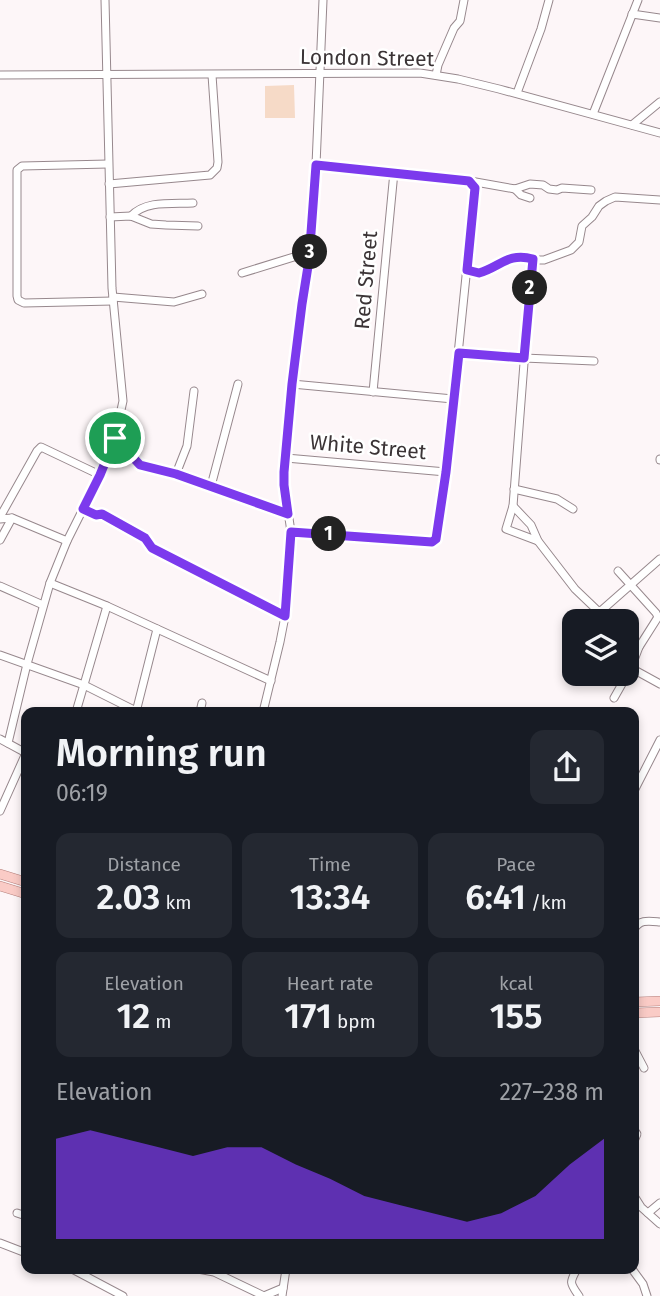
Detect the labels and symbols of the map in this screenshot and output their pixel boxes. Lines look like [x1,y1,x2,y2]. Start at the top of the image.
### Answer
street label: London Street [300,44,435,72]
street label: Red Street [349,229,383,330]
pin: 3 [292,234,328,270]
pin: 2 [512,270,548,306]
pin [85,408,145,468]
street label: White Street [309,429,428,465]
pin: 1 [312,516,346,552]

